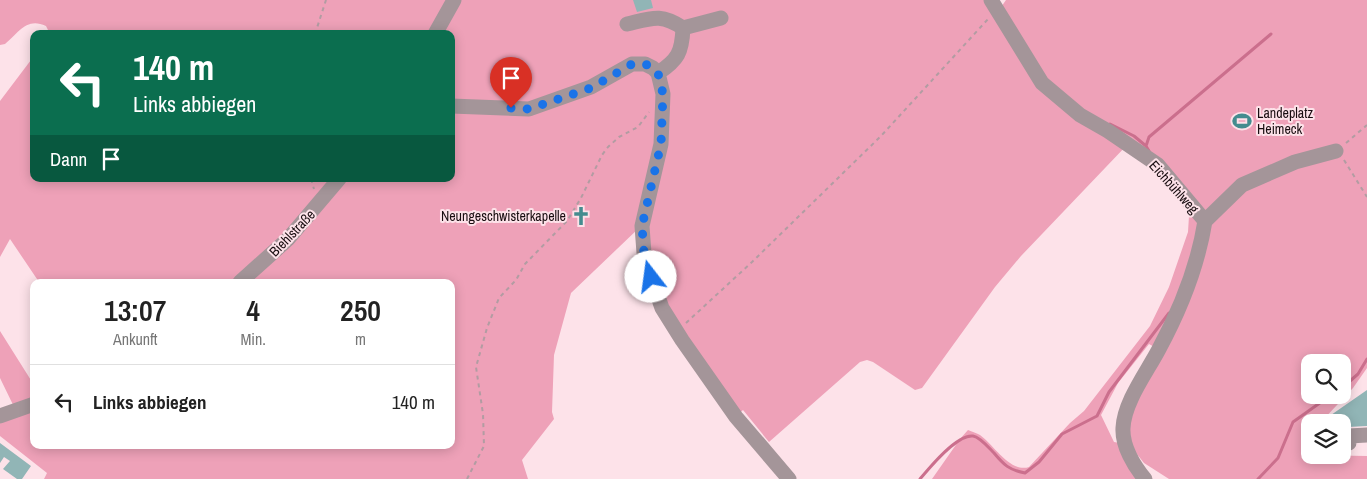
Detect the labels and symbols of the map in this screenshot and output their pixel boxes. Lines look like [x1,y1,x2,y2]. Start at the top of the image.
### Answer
pin [490,57,532,108]
place label: Landeplatz Heimeck [1257,104,1313,138]
sports icon: Landeplatz Heimeck [1231,110,1253,132]
street label: Eichbühlweg [1145,157,1203,218]
church icon: Neungeschwisterkapelle [570,205,592,227]
street label: Biehlstraße [265,206,319,260]
place label: Neungeschwisterkapelle [441,207,566,225]
position arrow [624,250,676,302]

